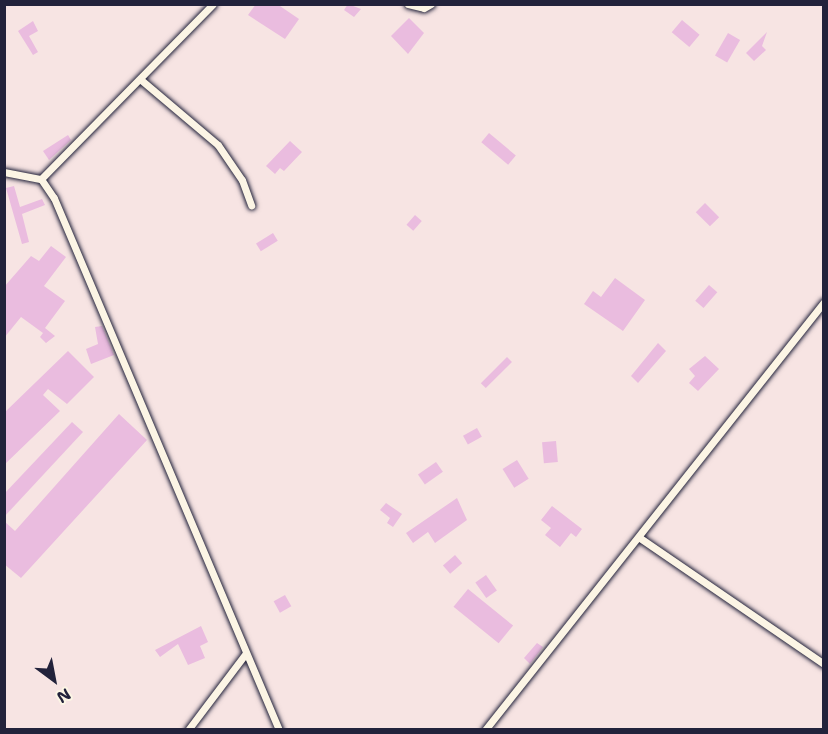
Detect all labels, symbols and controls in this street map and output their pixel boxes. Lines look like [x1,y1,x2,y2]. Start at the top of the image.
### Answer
north arrow [24,650,84,710]
text: N [53,683,75,708]

